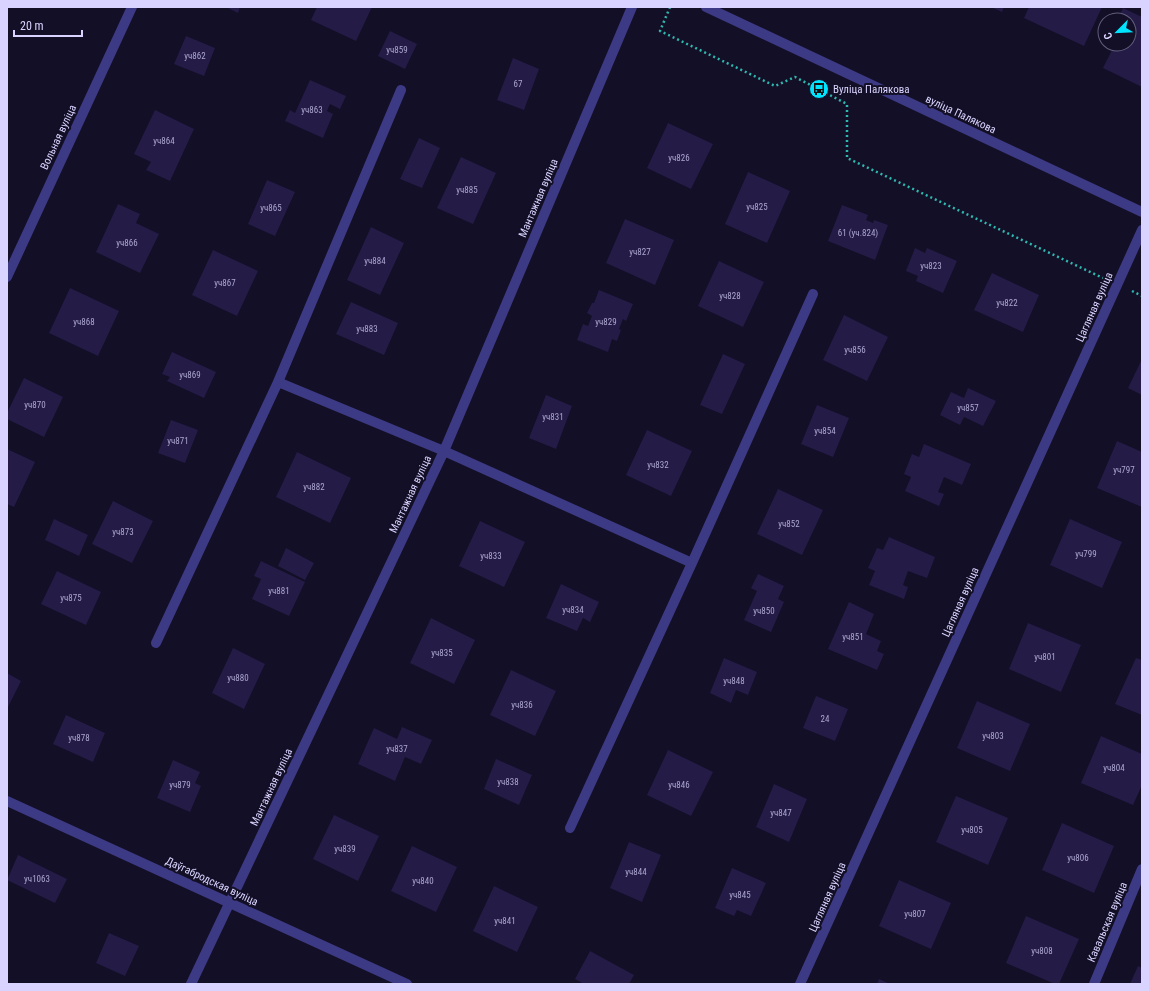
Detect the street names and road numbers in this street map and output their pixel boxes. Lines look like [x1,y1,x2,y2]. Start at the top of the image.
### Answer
street label: вуліца Палякова [924,92,998,136]
street label: Вольная вуліца [38,103,79,172]
street label: Мантажная вуліца [516,157,561,239]
street label: Цагляная вуліца [1073,270,1116,344]
street label: Мантажная вуліца [387,453,434,535]
street label: Цагляная вуліца [939,565,982,639]
street label: Мантажная вуліца [248,746,295,828]
street label: Даўгабродская вуліца [163,854,260,909]
street label: Цагляная вуліца [806,860,849,934]
street label: Кавальская вуліца [1085,880,1130,964]

